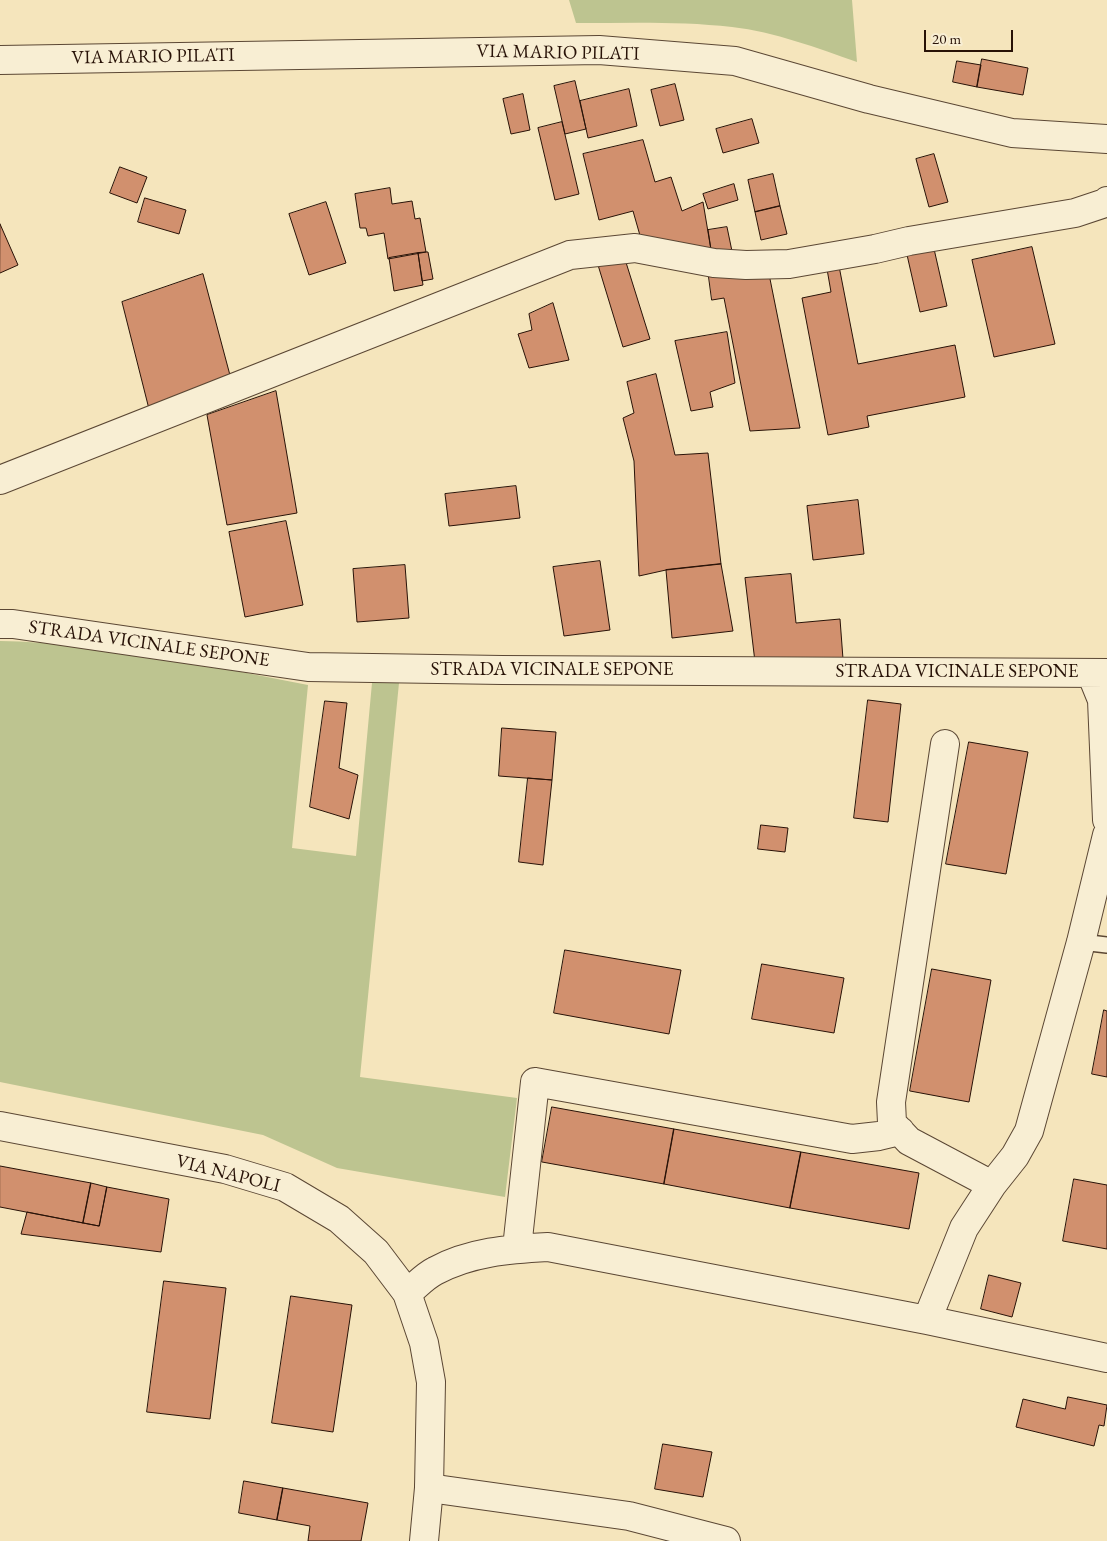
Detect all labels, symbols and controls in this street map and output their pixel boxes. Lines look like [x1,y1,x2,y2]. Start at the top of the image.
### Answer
scale bar [927,20,1016,52]
text: 20 m [932,29,961,48]
street label: VIA MARIO PILATI [476,40,640,66]
street label: VIA MARIO PILATI [71,44,235,70]
street label: STRADA VICINALE SEPONE [27,616,271,672]
street label: STRADA VICINALE SEPONE [430,659,674,681]
street label: STRADA VICINALE SEPONE [835,661,1079,683]
street label: VIA NAPOLI [173,1150,283,1198]

